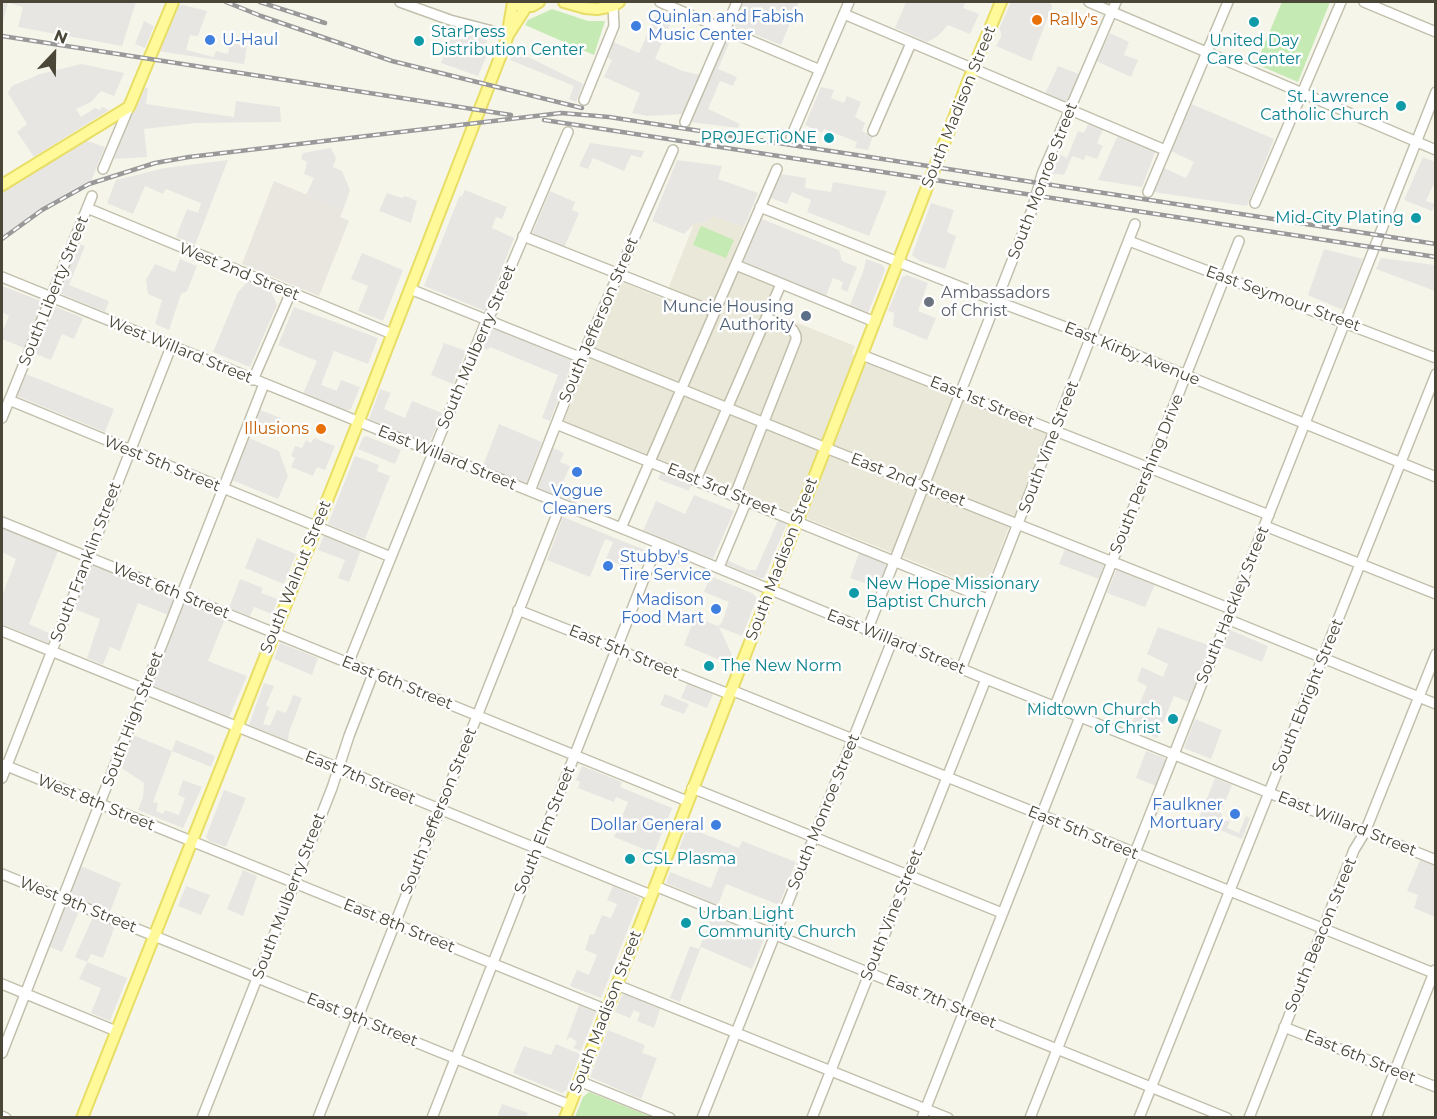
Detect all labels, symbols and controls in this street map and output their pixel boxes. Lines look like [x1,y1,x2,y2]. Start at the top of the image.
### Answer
place label: Quinlan and Fabish Music Center [648,7,804,45]
place label: Rally's [1049,10,1098,30]
marker: Rally's [1030,13,1044,27]
marker: United Day Care Center [1247,15,1261,29]
marker: Quinlan and Fabish Music Center [629,19,643,33]
place label: StarPress Distribution Center [431,22,585,60]
street label: South Madison Street [918,23,1000,191]
north arrow [24,24,84,84]
text: N [51,26,70,48]
place label: U-Haul [222,30,278,50]
place label: United Day Care Center [1207,31,1301,69]
marker: U-Haul [203,33,217,47]
marker: StarPress Distribution Center [412,34,426,48]
place label: St. Lawrence Catholic Church [1260,87,1389,125]
marker: St. Lawrence Catholic Church [1394,99,1408,113]
street label: South Monroe Street [1004,100,1082,262]
place label: PROJECTiONE [700,128,817,148]
marker: PROJECTiONE [822,131,836,145]
place label: Mid-City Plating [1275,208,1404,228]
marker: Mid-City Plating [1409,211,1423,225]
street label: South Liberty Street [15,213,93,369]
street label: South Jefferson Street [555,234,643,406]
street label: West 2nd Street [176,239,302,305]
street label: South Mulberry Street [434,262,520,432]
street label: East Seymour Street [1203,262,1363,336]
place label: Ambassadors of Christ [941,283,1050,321]
marker: Ambassadors of Christ [922,295,936,309]
place label: Muncie Housing Authority [662,297,794,335]
marker: Muncie Housing Authority [799,309,813,323]
street label: West Willard Street [105,312,255,388]
street label: East Kirby Avenue [1061,318,1203,390]
street label: East 1st Street [927,372,1037,432]
street label: South Vine Street [1015,378,1083,516]
street label: South Pershing Drive [1106,391,1188,557]
place label: Illusions [244,419,309,439]
street label: East Willard Street [375,421,519,495]
marker: Illusions [314,422,328,436]
street label: West 5th Street [101,432,223,496]
street label: East 2nd Street [848,449,968,511]
street label: East 3rd Street [664,459,780,521]
marker: Vogue Cleaners [570,465,584,479]
street label: South Madison Street [742,475,822,643]
street label: South Franklin Street [47,479,125,645]
place label: Vogue Cleaners [542,481,612,519]
street label: South Walnut Street [256,498,336,656]
street label: South Hackley Street [1193,523,1273,687]
place label: Stubby's Tire Service [620,547,711,585]
street label: West 6th Street [110,559,232,623]
marker: Stubby's Tire Service [601,559,615,573]
place label: New Hope Missionary Baptist Church [866,574,1039,612]
marker: New Hope Missionary Baptist Church [847,586,861,600]
place label: Madison Food Mart [621,590,704,628]
marker: Madison Food Mart [709,602,723,616]
street label: East Willard Street [824,605,968,679]
street label: South Ebright Street [1268,616,1348,776]
street label: East 5th Street [566,621,682,683]
street label: South High Street [98,648,168,790]
street label: East 6th Street [339,652,455,714]
place label: The New Norm [721,656,842,676]
marker: The New Norm [702,659,716,673]
place label: Midtown Church of Christ [1027,700,1161,738]
marker: Midtown Church of Christ [1166,712,1180,726]
street label: South Jefferson Street [397,725,481,897]
street label: South Monroe Street [784,731,864,893]
street label: East 7th Street [302,747,418,809]
street label: South Elm Street [510,763,580,897]
street label: West 8th Street [34,771,158,835]
street label: East Willard Street [1275,787,1419,861]
place label: Faulkner Mortuary [1149,795,1223,833]
street label: East 5th Street [1025,802,1141,864]
marker: Faulkner Mortuary [1228,807,1242,821]
street label: South Mulberry Street [248,810,330,982]
place label: Dollar General [590,815,704,835]
marker: Dollar General [709,818,723,832]
street label: South Vine Street [857,846,927,984]
place label: CSL Plasma [642,849,736,869]
marker: CSL Plasma [623,852,637,866]
street label: South Beacon Street [1281,855,1361,1015]
street label: West 9th Street [17,873,139,937]
street label: East 8th Street [340,895,458,957]
place label: Urban Light Community Church [698,904,856,942]
marker: Urban Light Community Church [679,916,693,930]
street label: South Madison Street [566,928,646,1096]
street label: East 7th Street [883,971,999,1033]
street label: East 9th Street [304,989,420,1051]
street label: East 6th Street [1302,1026,1418,1088]

